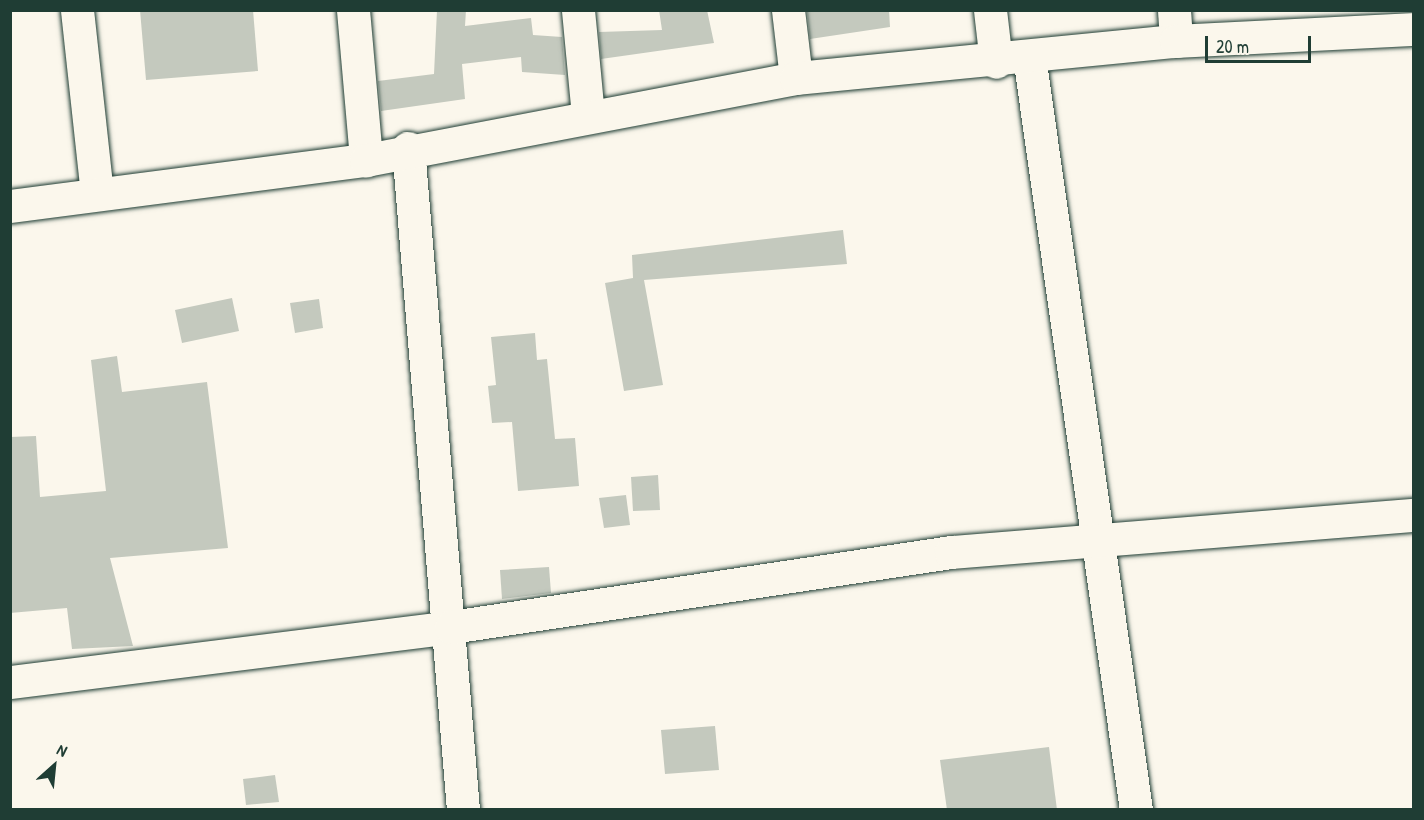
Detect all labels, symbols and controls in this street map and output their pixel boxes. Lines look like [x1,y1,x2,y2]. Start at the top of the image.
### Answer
scale bar [1208,24,1314,62]
text: 20 m [1216,34,1249,59]
north arrow [24,736,84,796]
text: N [53,738,71,762]

